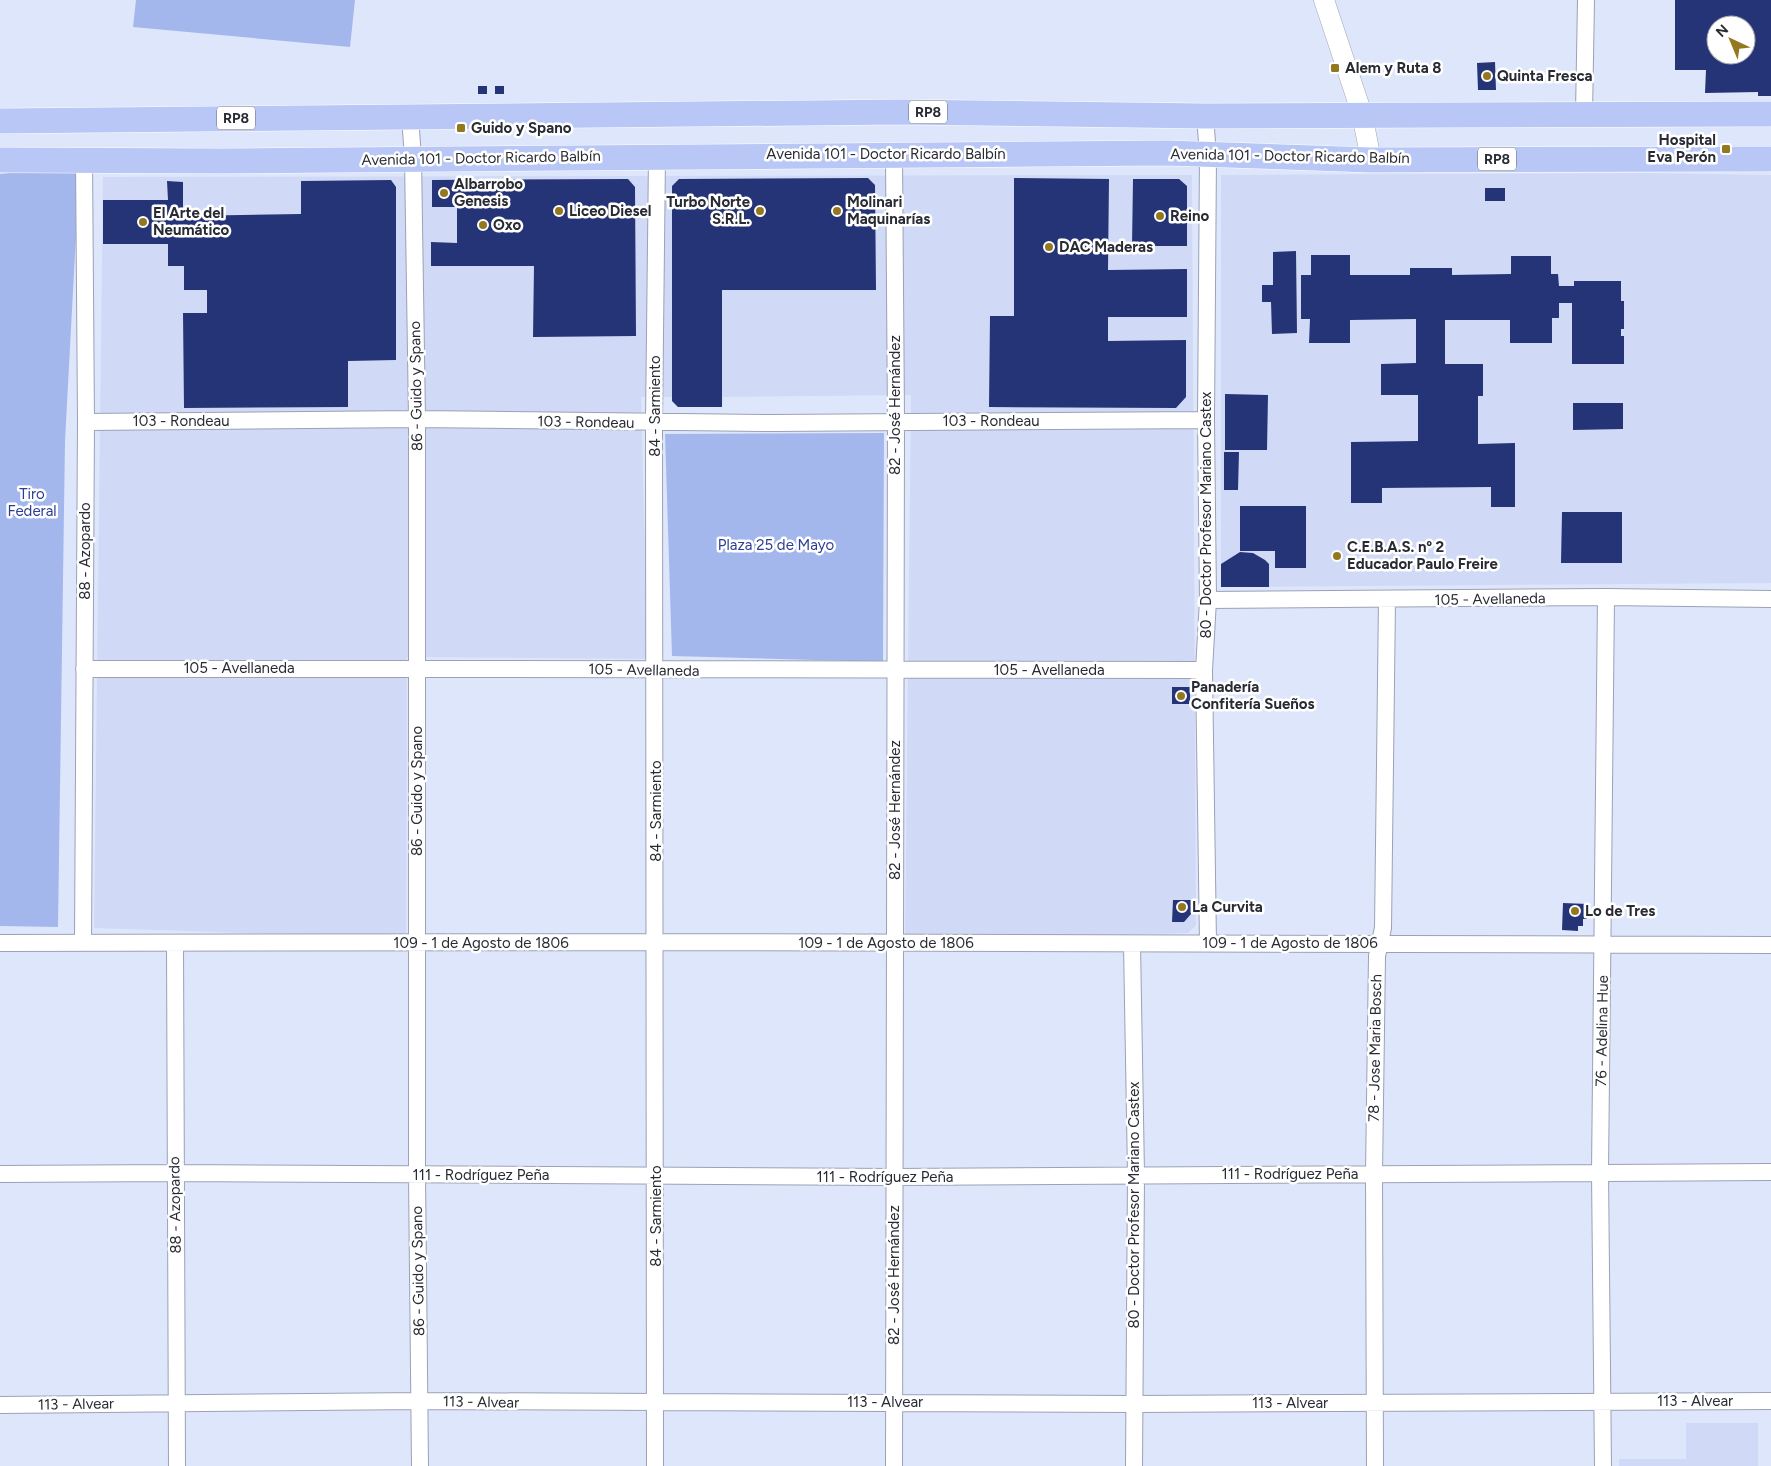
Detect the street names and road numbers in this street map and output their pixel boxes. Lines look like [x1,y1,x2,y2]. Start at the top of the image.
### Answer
road number: RP8 [909,100,947,124]
road number: RP8 [217,106,255,130]
street label: Avenida 101 - Doctor Ricardo Balbín [766,145,1006,163]
street label: Avenida 101 - Doctor Ricardo Balbín [1170,145,1410,167]
street label: Avenida 101 - Doctor Ricardo Balbín [361,147,601,169]
road number: RP8 [1478,148,1516,170]
street label: 86 - Guido y Spano [406,320,426,451]
street label: 82 - José Hernández [886,335,904,475]
street label: 84 - Sarmiento [646,355,664,457]
street label: 80 - Doctor Profesor Mariano Castex [1197,392,1215,638]
street label: 103 - Rondeau [132,412,230,430]
street label: 103 - Rondeau [537,412,635,432]
street label: 103 - Rondeau [942,412,1040,430]
street label: 88 - Azopardo [76,502,94,600]
street label: 105 - Avellaneda [1434,589,1546,609]
street label: 105 - Avellaneda [183,659,295,677]
street label: 105 - Avellaneda [588,660,700,680]
street label: 105 - Avellaneda [993,661,1105,679]
street label: 86 - Guido y Spano [408,726,426,856]
street label: 82 - José Hernández [886,740,904,880]
street label: 84 - Sarmiento [647,760,665,862]
street label: 109 - 1 de Agosto de 1806 [393,934,569,952]
street label: 109 - 1 de Agosto de 1806 [798,934,974,952]
street label: 109 - 1 de Agosto de 1806 [1202,934,1378,952]
street label: 78 - Jose Maria Bosch [1365,974,1385,1122]
street label: 76 - Adelina Hue [1592,975,1612,1087]
street label: 80 - Doctor Profesor Mariano Castex [1125,1082,1143,1328]
street label: 88 - Azopardo [165,1156,185,1254]
street label: 84 - Sarmiento [647,1165,665,1267]
street label: 111 - Rodríguez Peña [1222,1165,1358,1183]
street label: 111 - Rodríguez Peña [413,1166,549,1184]
street label: 111 - Rodríguez Peña [817,1168,953,1186]
street label: 86 - Guido y Spano [408,1205,428,1336]
street label: 82 - José Hernández [885,1205,903,1345]
street label: 113 - Alvear [443,1392,519,1412]
street label: 113 - Alvear [1657,1392,1733,1410]
street label: 113 - Alvear [847,1393,923,1411]
street label: 113 - Alvear [38,1394,114,1414]
street label: 113 - Alvear [1252,1394,1328,1412]

